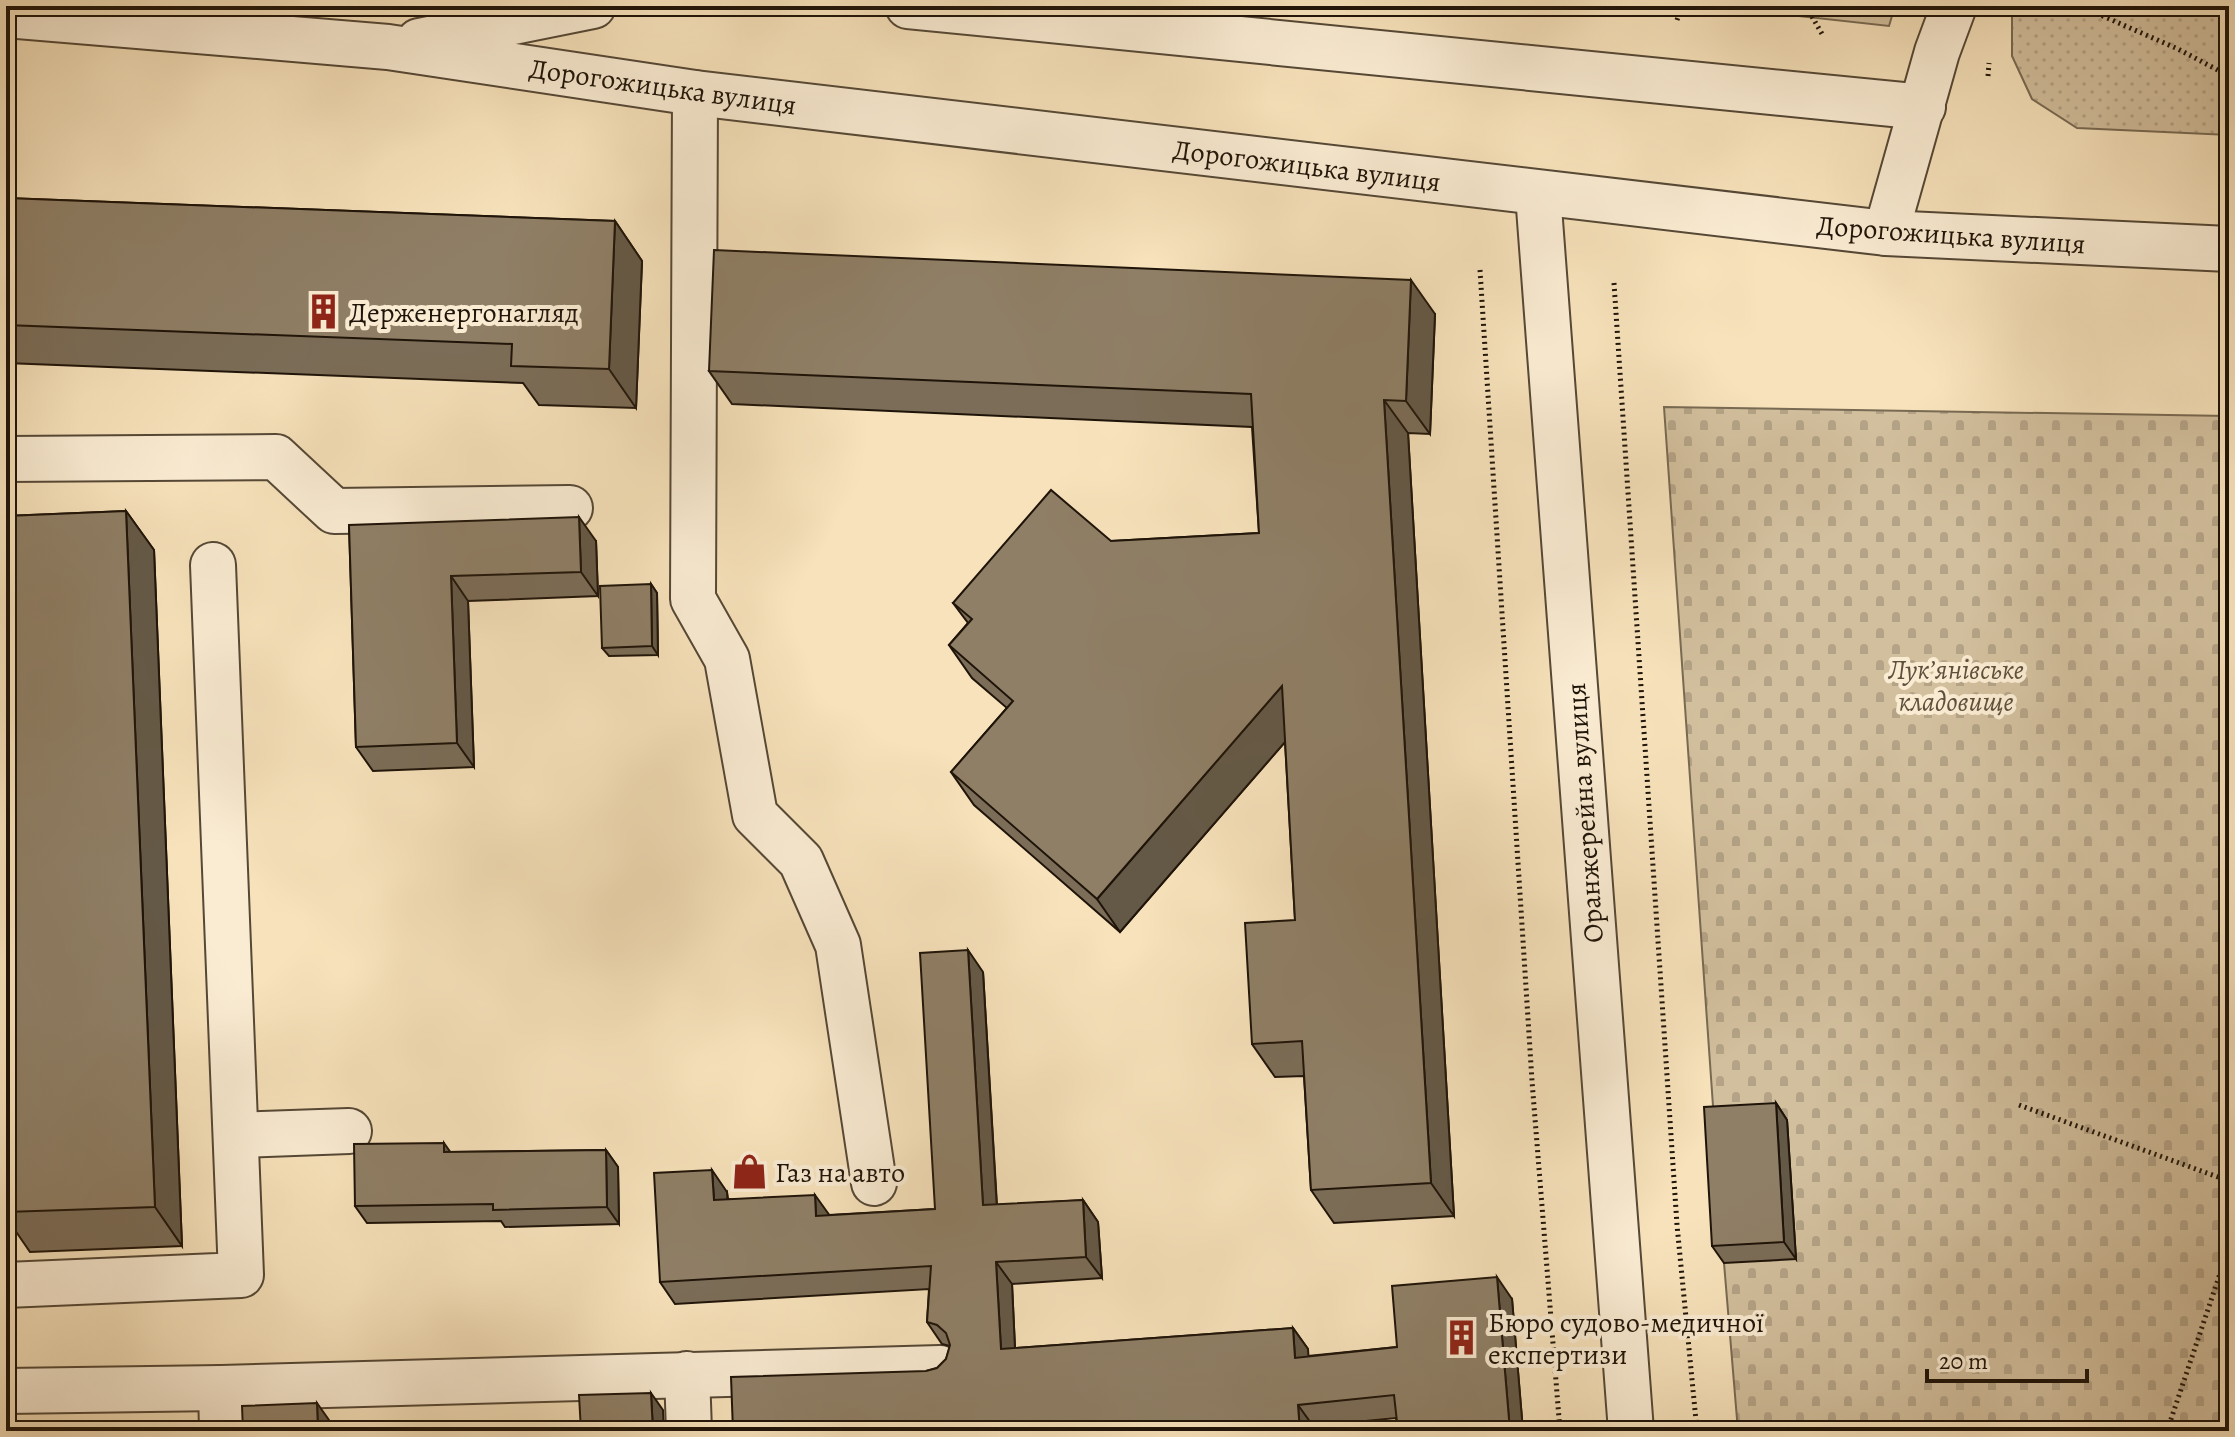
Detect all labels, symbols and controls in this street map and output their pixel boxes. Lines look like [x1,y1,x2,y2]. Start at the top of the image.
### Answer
street label: Дорогожицька вулиця [527,49,799,125]
street label: Дорогожицька вулиця [1171,131,1443,201]
street label: Дорогожицька вулиця [1815,207,2087,263]
building icon: Держенергонагляд [304,293,342,331]
place label: Держенергонагляд [349,294,579,332]
park label: Лукʼянівське кладовище [1887,651,2024,721]
street label: Оранжерейна вулиця [1557,682,1613,944]
shop icon: Газ на авто [730,1153,768,1191]
place label: Газ на авто [775,1154,905,1192]
place label: Бюро судово-медичної експертизи [1488,1304,1764,1374]
building icon: Бюро судово-медичної експертизи [1443,1319,1481,1357]
scale bar [1927,1333,2087,1383]
text: 20 m [1939,1345,1988,1377]

